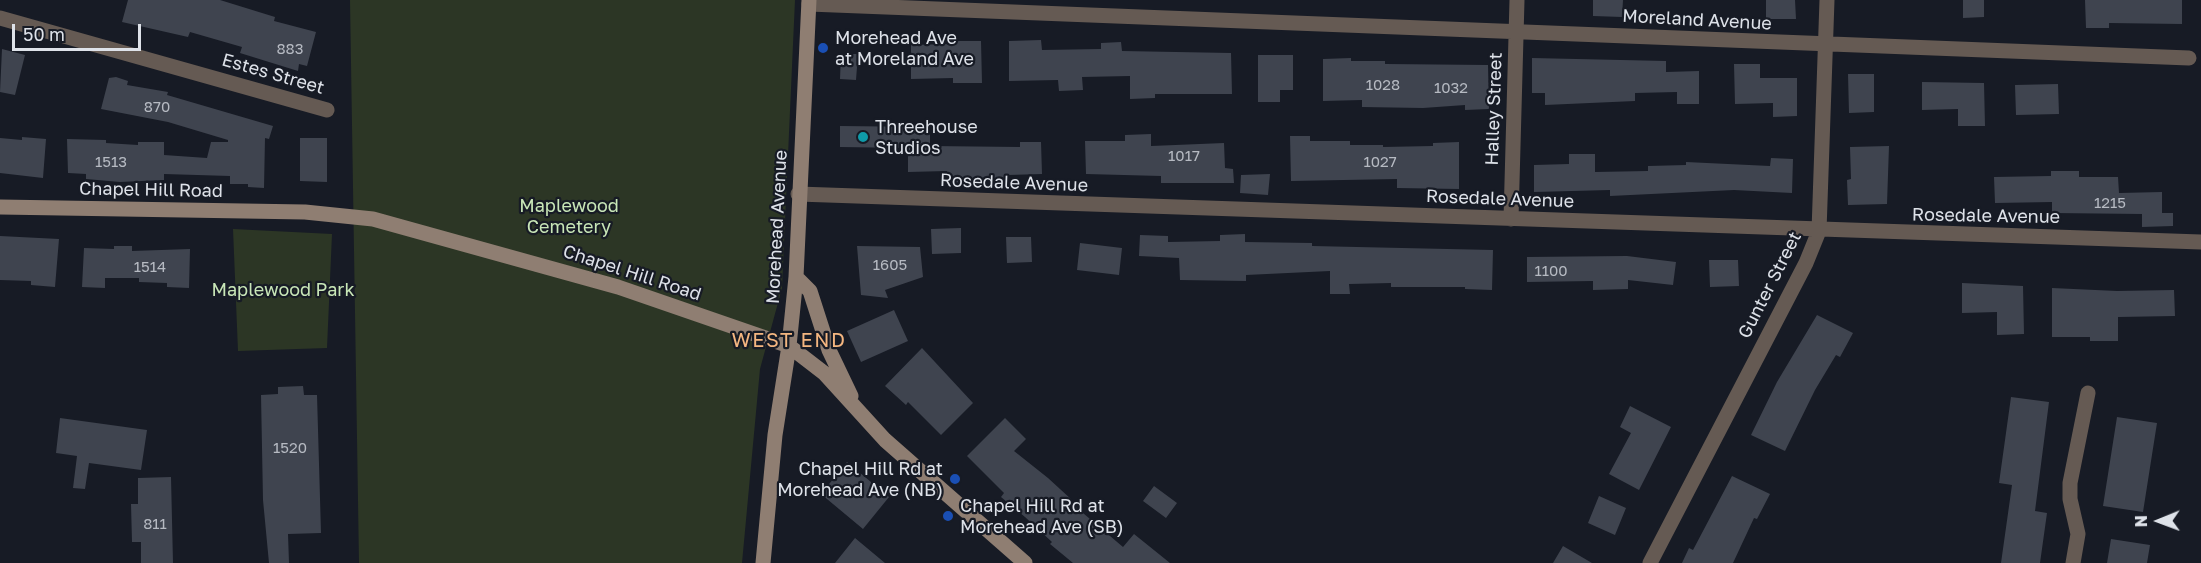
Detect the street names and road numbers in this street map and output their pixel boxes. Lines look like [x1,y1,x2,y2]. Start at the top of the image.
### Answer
street label: Moreland Avenue [1622,5,1772,35]
street label: Estes Street [219,49,327,99]
street label: Halley Street [1481,52,1507,166]
street label: Morehead Avenue [762,149,792,305]
street label: Rosedale Avenue [940,170,1088,196]
street label: Chapel Hill Road [79,178,223,202]
street label: Rosedale Avenue [1426,186,1574,212]
street label: Rosedale Avenue [1912,204,2060,228]
street label: Gunter Street [1734,228,1806,342]
street label: Chapel Hill Road [560,240,704,306]

